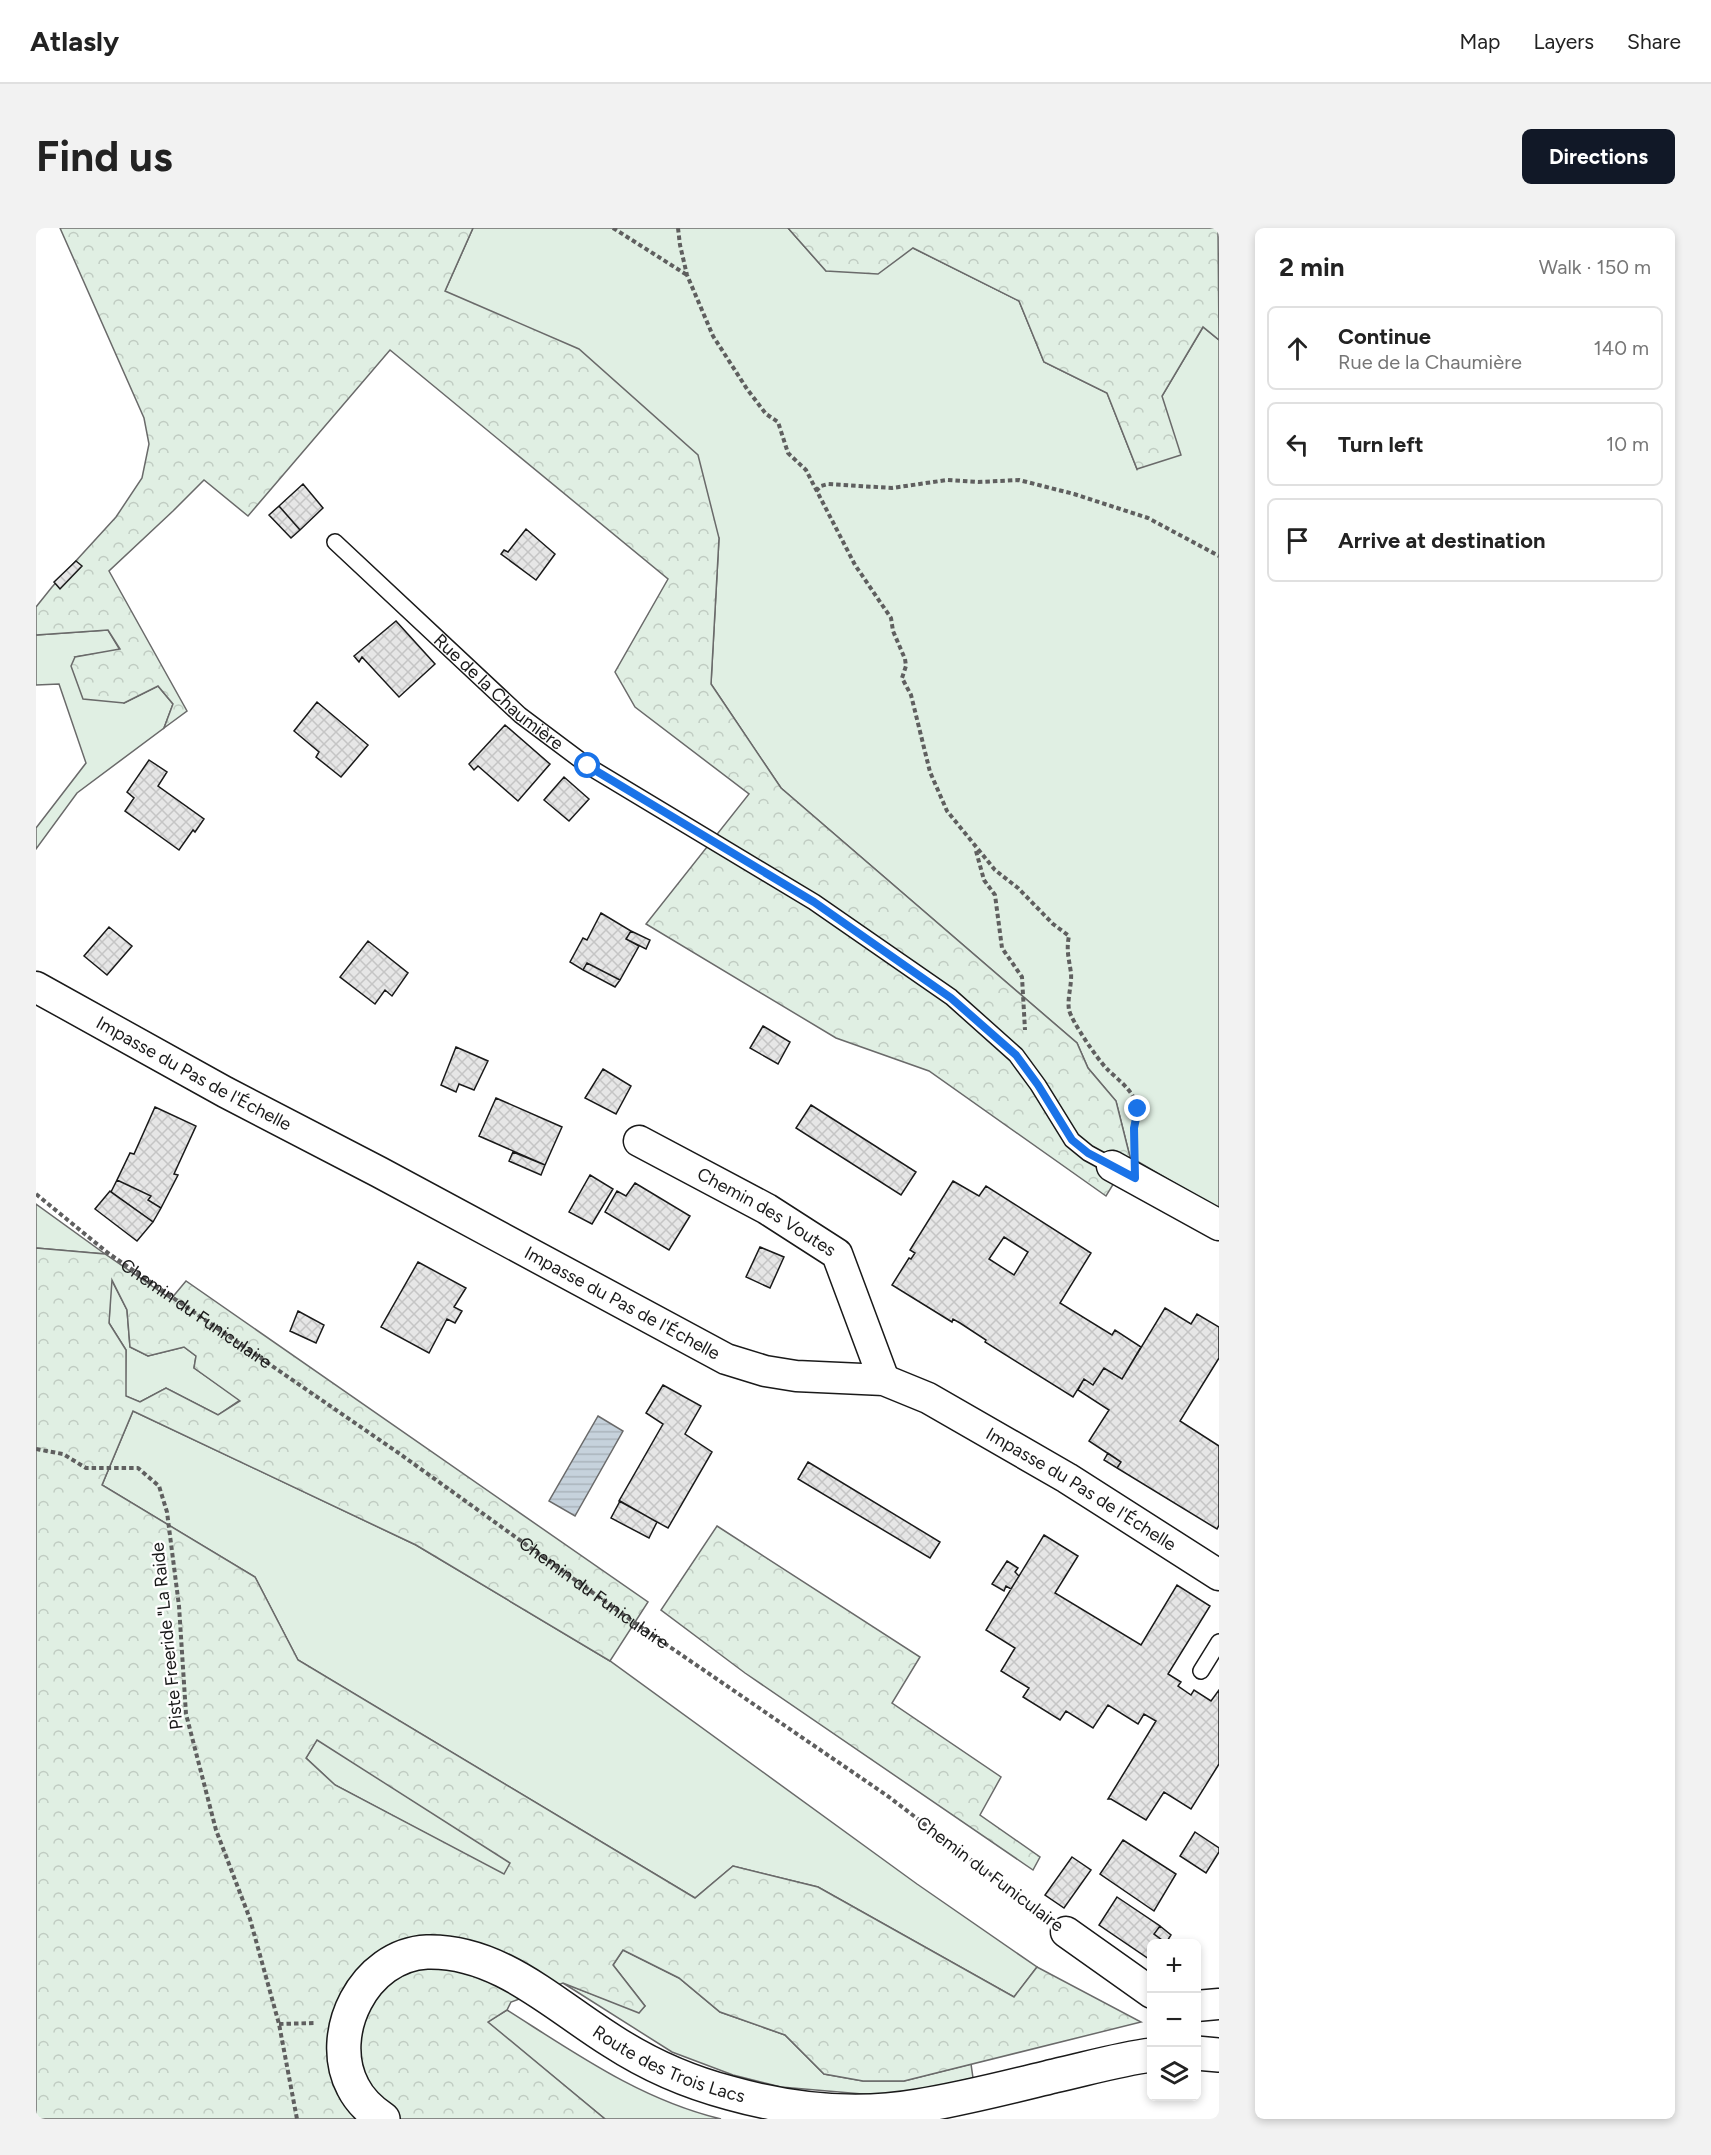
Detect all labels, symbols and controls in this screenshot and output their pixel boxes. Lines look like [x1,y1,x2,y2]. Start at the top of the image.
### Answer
text: Atlasly [30,24,119,58]
text: Map [1460,29,1500,54]
text: Layers [1533,29,1594,54]
text: Share [1627,29,1681,54]
button: Directions [1522,129,1675,184]
text: Find us [36,131,173,182]
text: 2 min [1279,251,1345,283]
text: Walk · 150 m [1539,255,1651,279]
text: Continue [1338,323,1431,350]
icon: ahead [1281,332,1314,365]
text: 140 m [1594,336,1649,360]
text: Rue de la Chaumière [1338,350,1522,374]
icon: left [1281,428,1314,461]
text: Turn left [1338,431,1424,458]
text: 10 m [1606,432,1649,456]
icon: arrive [1281,524,1314,557]
text: Arrive at destination [1338,527,1546,554]
street label: Rue de la Chaumière [429,629,568,755]
route start [574,752,600,778]
street label: Impasse du Pas de l'Échelle [92,1012,295,1136]
route end [1124,1095,1150,1121]
street label: Chemin des Voutes [693,1163,840,1261]
street label: Impasse du Pas de l'Échelle [521,1241,724,1365]
street label: Chemin du Funiculaire [116,1254,276,1373]
street label: Impasse du Pas de l'Échelle [982,1423,1180,1556]
street label: Chemin du Funiculaire [515,1532,673,1654]
street label: Piste Freeride "La Raide [146,1541,188,1731]
street label: Chemin du Funiculaire [912,1811,1068,1937]
map controls [1147,1939,1201,2101]
button: + [1147,1939,1201,1993]
button: − [1147,1993,1201,2047]
street label: Route des Trois Lacs [588,2020,747,2108]
button: layers [1147,2047,1201,2101]

